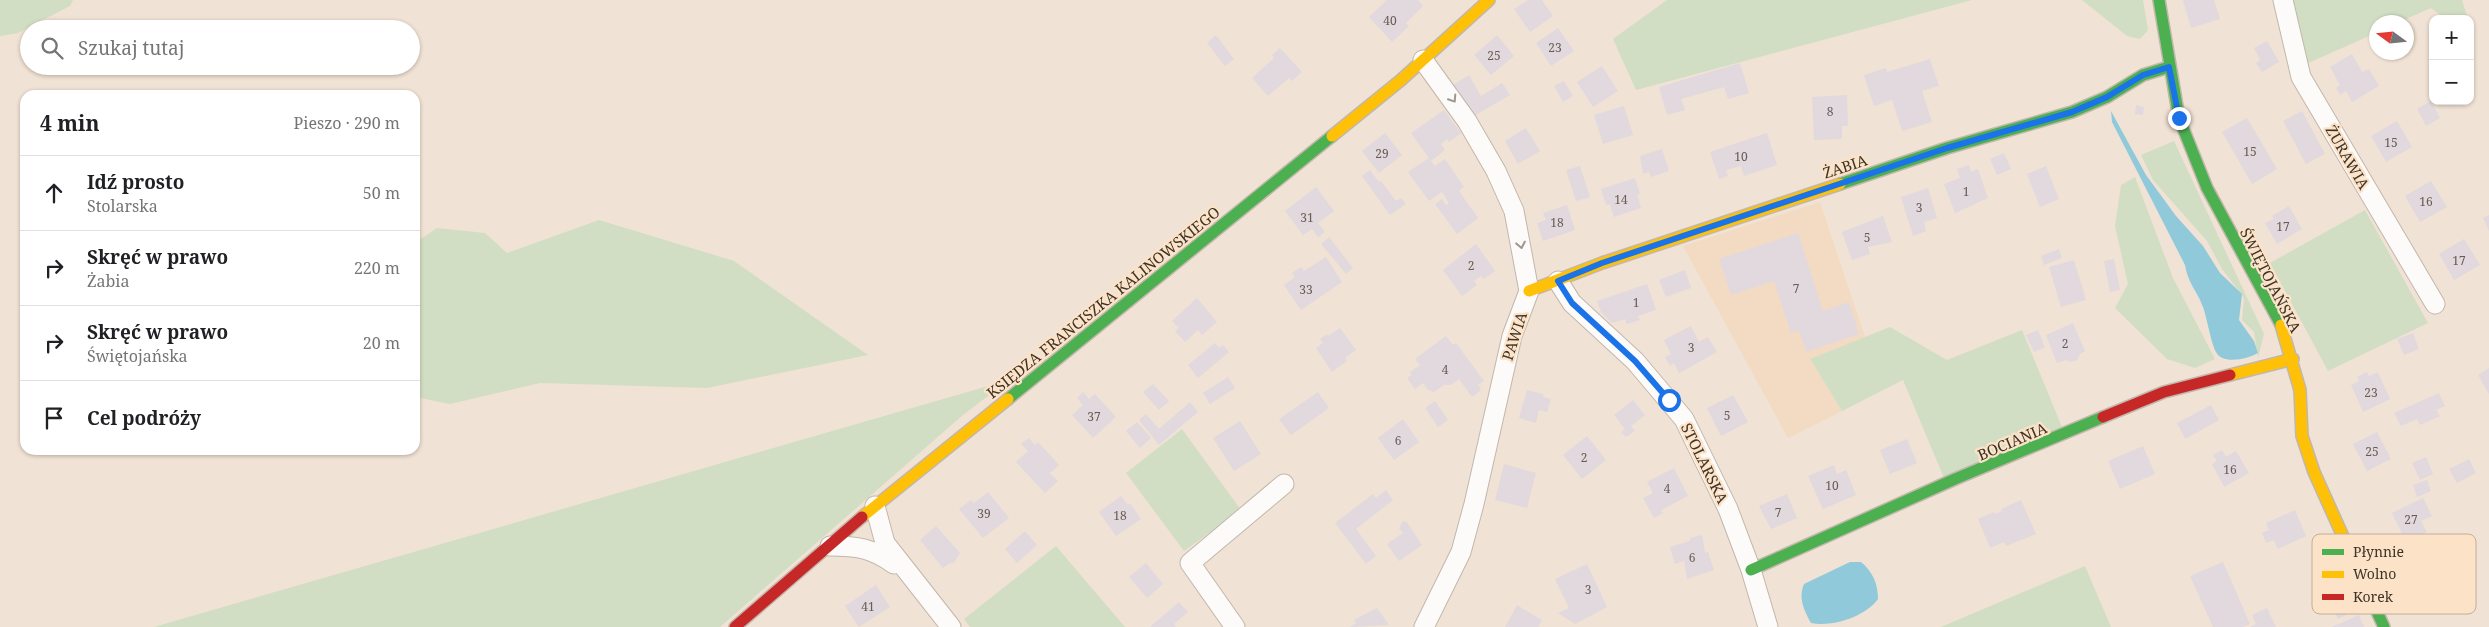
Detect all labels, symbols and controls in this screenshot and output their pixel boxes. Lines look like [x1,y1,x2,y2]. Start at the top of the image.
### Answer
house number: 40 [1383,12,1397,29]
north arrow [2369,15,2414,60]
map controls [2429,15,2474,105]
button: + [2429,15,2474,60]
search box [20,20,420,75]
icon: search [38,34,66,62]
text: Szukaj tutaj [78,35,184,61]
house number: 23 [1548,39,1562,56]
house number: 25 [1487,47,1501,64]
button: − [2429,60,2474,105]
one-way arrow [1447,94,1456,103]
house number: 8 [1827,103,1834,120]
route end [2168,107,2191,130]
text: 4 min [40,109,99,137]
text: Pieszo · 290 m [294,112,400,134]
street label: ŻURAWIA [2322,121,2375,193]
house number: 15 [2384,134,2398,151]
house number: 15 [2243,143,2257,160]
house number: 29 [1375,145,1389,162]
house number: 10 [1734,148,1748,165]
street label: ŻABIA [1820,149,1870,183]
text: Idź prosto [87,169,184,195]
icon: ahead [40,179,68,207]
text: 50 m [363,182,400,204]
house number: 1 [1963,183,1969,200]
house number: 14 [1614,191,1628,208]
house number: 16 [2419,193,2433,210]
text: Stolarska [87,195,158,217]
house number: 3 [1916,199,1923,216]
street label: KSIĘDZA FRANCISZKA KALINOWSKIEGO [982,202,1224,402]
house number: 31 [1300,209,1314,226]
house number: 18 [1550,214,1564,231]
house number: 17 [2276,218,2290,235]
street label: ŚWIĘTOJAŃSKA [2236,224,2306,336]
house number: 5 [1864,229,1870,246]
one-way arrow [1515,241,1525,250]
text: Skręć w prawo [87,244,228,270]
house number: 17 [2452,252,2466,269]
icon: right [40,254,68,282]
text: 220 m [354,257,400,279]
house number: 2 [1468,257,1474,274]
text: Żabia [87,270,129,292]
house number: 7 [1793,280,1800,297]
house number: 33 [1299,281,1313,298]
house number: 1 [1633,294,1639,311]
street label: PAWIA [1497,309,1531,363]
text: Skręć w prawo [87,319,228,345]
icon: right [40,329,68,357]
text: 20 m [363,332,400,354]
house number: 2 [2062,335,2068,352]
house number: 3 [1688,339,1695,356]
text: Świętojańska [87,345,188,367]
house number: 4 [1442,361,1449,378]
house number: 23 [2364,384,2378,401]
route start [1658,389,1681,412]
icon: arrive [40,404,68,432]
text: Cel podróży [87,405,201,431]
house number: 5 [1724,407,1730,424]
house number: 37 [1087,408,1101,425]
street label: BOCIANIA [1974,417,2050,465]
street label: STOLARSKA [1677,420,1733,507]
house number: 6 [1395,432,1402,449]
house number: 25 [2365,443,2379,460]
house number: 2 [1581,449,1587,466]
house number: 16 [2223,461,2237,478]
house number: 10 [1825,477,1839,494]
house number: 4 [1664,480,1671,497]
house number: 7 [1775,504,1782,521]
house number: 39 [977,505,991,522]
house number: 18 [1113,507,1127,524]
house number: 27 [2404,511,2418,528]
legend [2312,534,2476,614]
text: Płynnie [2353,542,2404,561]
house number: 6 [1689,549,1696,566]
text: Wolno [2353,564,2396,583]
house number: 3 [1585,581,1592,598]
text: Korek [2353,587,2394,606]
house number: 41 [861,598,875,615]

